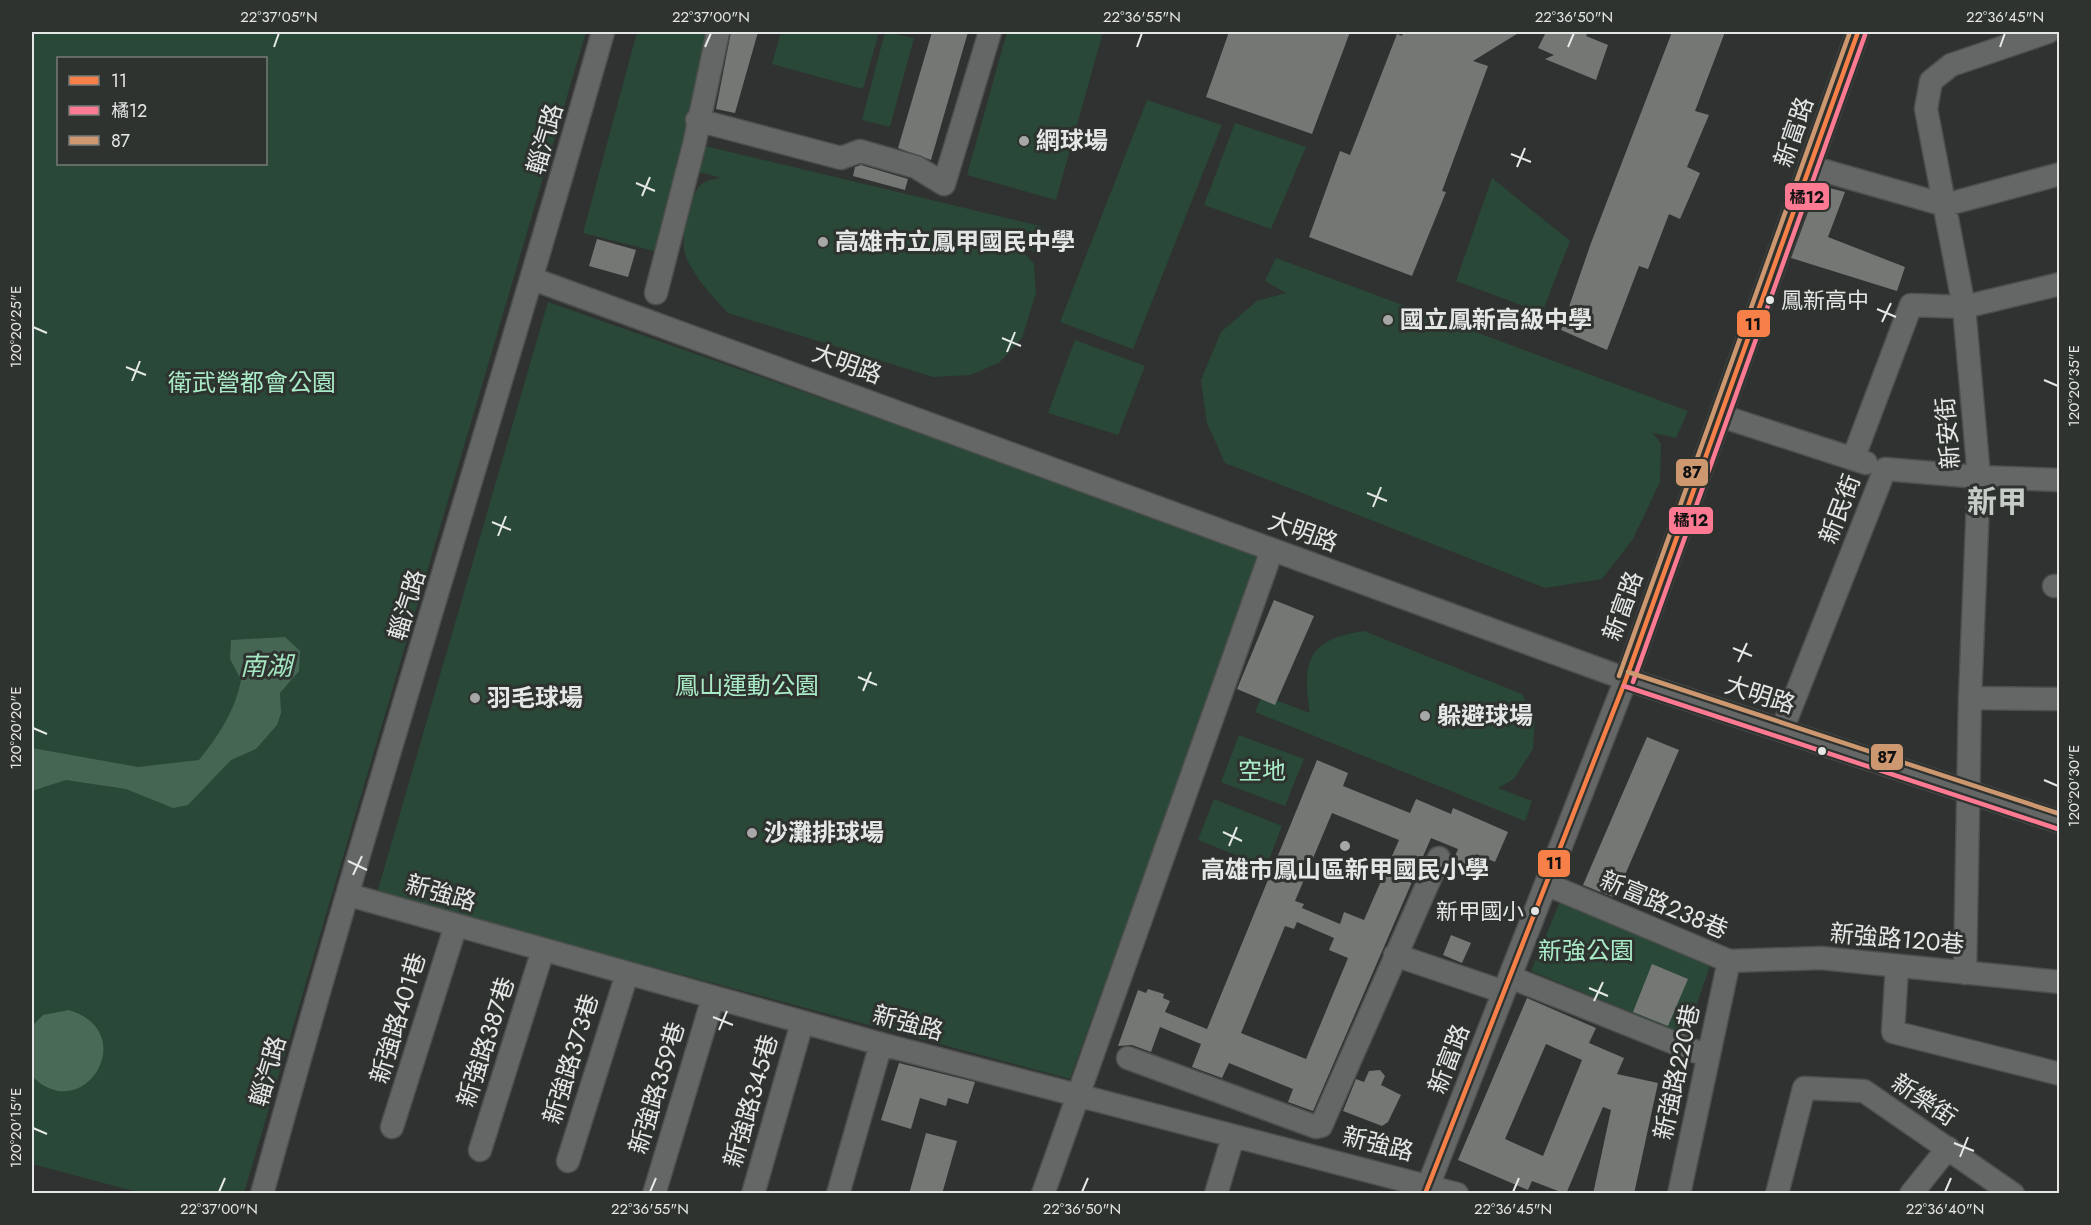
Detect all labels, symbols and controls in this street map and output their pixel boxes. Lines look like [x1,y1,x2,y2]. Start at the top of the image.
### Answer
text: 22°37'05"N [240,6,318,28]
text: 22°37'00"N [672,6,750,28]
text: 22°36'55"N [1103,6,1181,28]
text: 22°36'50"N [1535,6,1613,28]
text: 22°36'45"N [1966,6,2044,28]
legend [57,57,267,165]
text: 11 [111,68,127,94]
street label: 新富路 [1765,92,1822,172]
text: 橘12 [111,98,147,124]
street label: 輜汽路 [518,99,571,178]
place label: 網球場 [1036,123,1108,158]
text: 87 [111,128,131,154]
marker: 網球場 [1017,134,1031,148]
line badge: 橘12 [1784,182,1830,211]
text: 橘12 [1789,186,1824,209]
place label: 高雄市立鳳甲國民中學 [835,224,1075,259]
marker: 高雄市立鳳甲國民中學 [816,235,830,249]
place label: 鳳新高中 [1781,284,1869,316]
text: 120°20'25"E [5,286,27,368]
marker: 鳳新高中 [1764,294,1776,306]
place label: 國立鳳新高級中學 [1400,302,1592,337]
line badge: 11 [1736,309,1771,338]
marker: 國立鳳新高級中學 [1381,313,1395,327]
text: 11 [1745,313,1761,336]
street label: 大明路 [807,335,887,392]
text: 120°20'35"E [2063,345,2085,427]
park label: 衛武營都會公園 [168,365,336,400]
street label: 新安街 [1927,396,1968,470]
line badge: 87 [1675,458,1709,487]
text: 87 [1682,461,1702,484]
street label: 新民街 [1810,469,1869,549]
district label: 新甲 [1967,480,2027,523]
street label: 大明路 [1263,503,1343,560]
line badge: 橘12 [1668,506,1714,535]
text: 橘12 [1673,509,1708,532]
street label: 輜汽路 [379,565,434,644]
street label: 新富路 [1594,566,1651,646]
water label: 南湖 [240,647,296,685]
street label: 大明路 [1721,667,1800,722]
park label: 鳳山運動公園 [675,668,819,703]
place label: 羽毛球場 [487,680,583,715]
text: 120°20'20"E [5,686,27,770]
marker: 羽毛球場 [468,691,482,705]
place label: 躲避球場 [1437,698,1533,733]
marker: 躲避球場 [1418,709,1432,723]
line badge: 87 [1870,743,1904,771]
unlabelled marker [1816,745,1828,757]
text: 120°20'30"E [2063,745,2085,827]
text: 87 [1877,746,1897,769]
park label: 空地 [1238,753,1286,788]
place label: 沙灘排球場 [764,815,884,850]
marker: 沙灘排球場 [745,826,759,840]
marker: 高雄市鳳山區新甲國民小學 [1338,839,1352,853]
line badge: 11 [1537,849,1571,878]
place label: 高雄市鳳山區新甲國民小學 [1201,852,1489,887]
text: 11 [1546,852,1562,875]
street label: 新富路238巷 [1595,862,1734,947]
street label: 新強路 [402,866,481,919]
place label: 新甲國小 [1436,895,1524,927]
marker: 新甲國小 [1529,905,1541,917]
street label: 新強路120巷 [1828,915,1966,962]
park label: 新強公園 [1538,933,1634,968]
street label: 新強路401巷 [361,948,434,1088]
street label: 新強路387巷 [448,973,523,1111]
street label: 新強路373巷 [534,989,607,1128]
street label: 新強路 [869,996,947,1049]
street label: 新強路220巷 [1645,1001,1708,1143]
street label: 新強路359巷 [620,1017,693,1158]
street label: 新富路 [1419,1019,1478,1099]
street label: 新強路345巷 [715,1030,786,1171]
street label: 輜汽路 [241,1031,294,1110]
street label: 新樂街 [1885,1065,1964,1134]
text: 120°20'15"E [5,1088,27,1168]
street label: 新強路 [1339,1118,1417,1169]
text: 22°37'00"N [180,1198,258,1220]
text: 22°36'55"N [611,1198,689,1220]
text: 22°36'50"N [1043,1198,1121,1220]
text: 22°36'45"N [1474,1198,1552,1220]
text: 22°36'40"N [1906,1198,1984,1220]

